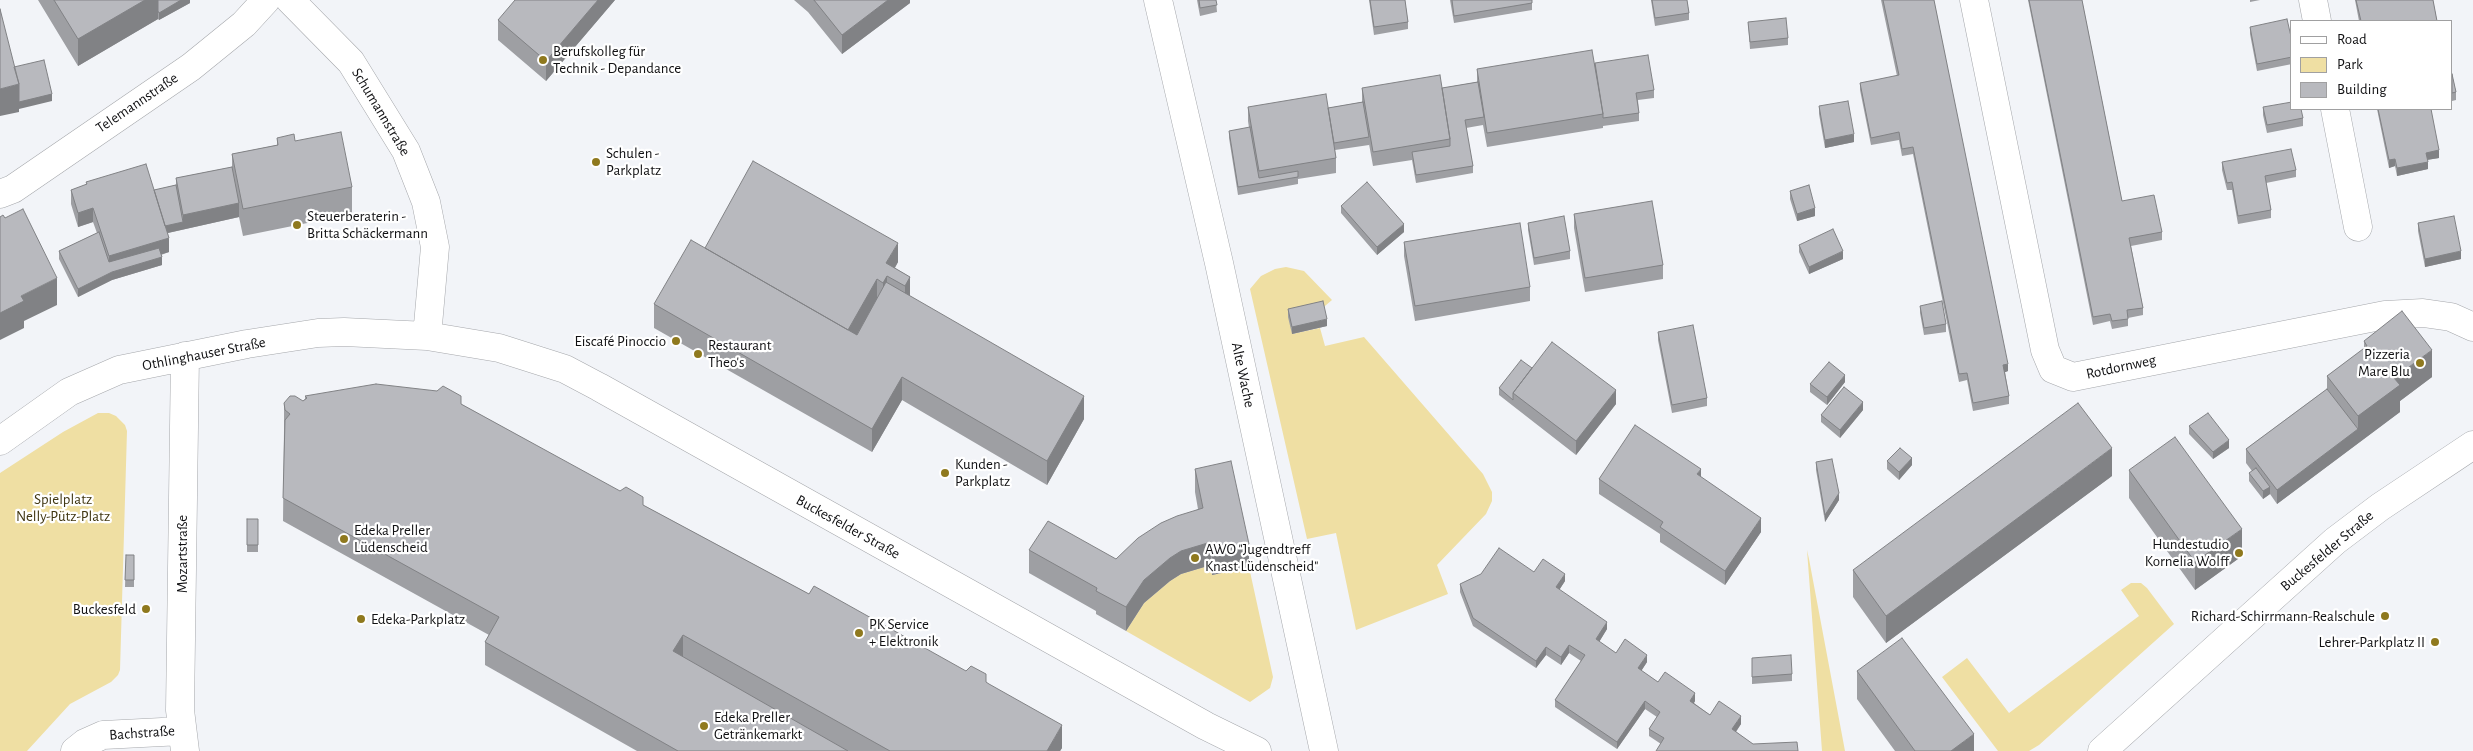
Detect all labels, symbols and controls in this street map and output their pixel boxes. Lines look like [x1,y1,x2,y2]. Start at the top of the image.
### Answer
legend [2290,20,2453,110]
text: Road [2337,32,2367,47]
place label: Berufskolleg für Technik - Depandance [553,42,681,77]
marker: Berufskolleg für Technik - Depandance [537,54,549,66]
text: Park [2337,57,2363,72]
street label: Schumannstraße [348,65,414,159]
street label: Telemannstraße [93,69,181,137]
text: Building [2337,82,2387,97]
place label: Schulen - Parkplatz [606,144,661,179]
marker: Schulen - Parkplatz [590,156,602,168]
place label: Steuerberaterin - Britta Schäckermann [307,207,428,242]
marker: Steuerberaterin - Britta Schäckermann [291,219,303,231]
place label: Eiscafé Pinoccio [574,332,666,350]
street label: Othlinghauser Straße [141,333,267,375]
marker: Eiscafé Pinoccio [670,335,682,347]
place label: Restaurant Theo's [708,336,771,371]
street label: Alte Wache [1227,341,1259,409]
place label: Pizzeria Mare Blu [2358,345,2410,380]
marker: Restaurant Theo's [692,348,704,360]
street label: Rotdornweg [2084,351,2158,383]
marker: Pizzeria Mare Blu [2414,357,2426,369]
place label: Kunden - Parkplatz [955,455,1010,490]
marker: Kunden - Parkplatz [939,467,951,479]
park label: Spielplatz Nelly-Pütz-Platz [16,490,110,525]
street label: Buckesfelder Straße [793,491,903,563]
street label: Buckesfelder Straße [2277,507,2377,595]
street label: Mozartstraße [173,515,191,593]
place label: Edeka Preller Lüdenscheid [354,521,430,556]
marker: Edeka Preller Lüdenscheid [338,533,350,545]
place label: Hundestudio Kornelia Wolff [2145,535,2229,570]
place label: AWO "Jugendtreff Knast Lüdenscheid" [1205,540,1318,575]
marker: Hundestudio Kornelia Wolff [2233,547,2245,559]
marker: AWO "Jugendtreff Knast Lüdenscheid" [1189,552,1201,564]
place label: Buckesfeld [73,600,136,618]
marker: Buckesfeld [140,603,152,615]
place label: Richard-Schirrmann-Realschule [2191,607,2375,625]
place label: Edeka-Parkplatz [371,610,465,628]
marker: Richard-Schirrmann-Realschule [2379,610,2391,622]
marker: Edeka-Parkplatz [355,613,367,625]
place label: PK Service + Elektronik [869,615,938,650]
marker: PK Service + Elektronik [853,627,865,639]
place label: Lehrer-Parkplatz II [2319,633,2425,651]
marker: Lehrer-Parkplatz II [2429,636,2441,648]
place label: Edeka Preller Getränkemarkt [714,708,802,743]
marker: Edeka Preller Getränkemarkt [698,720,710,732]
street label: Bachstraße [109,722,175,744]

